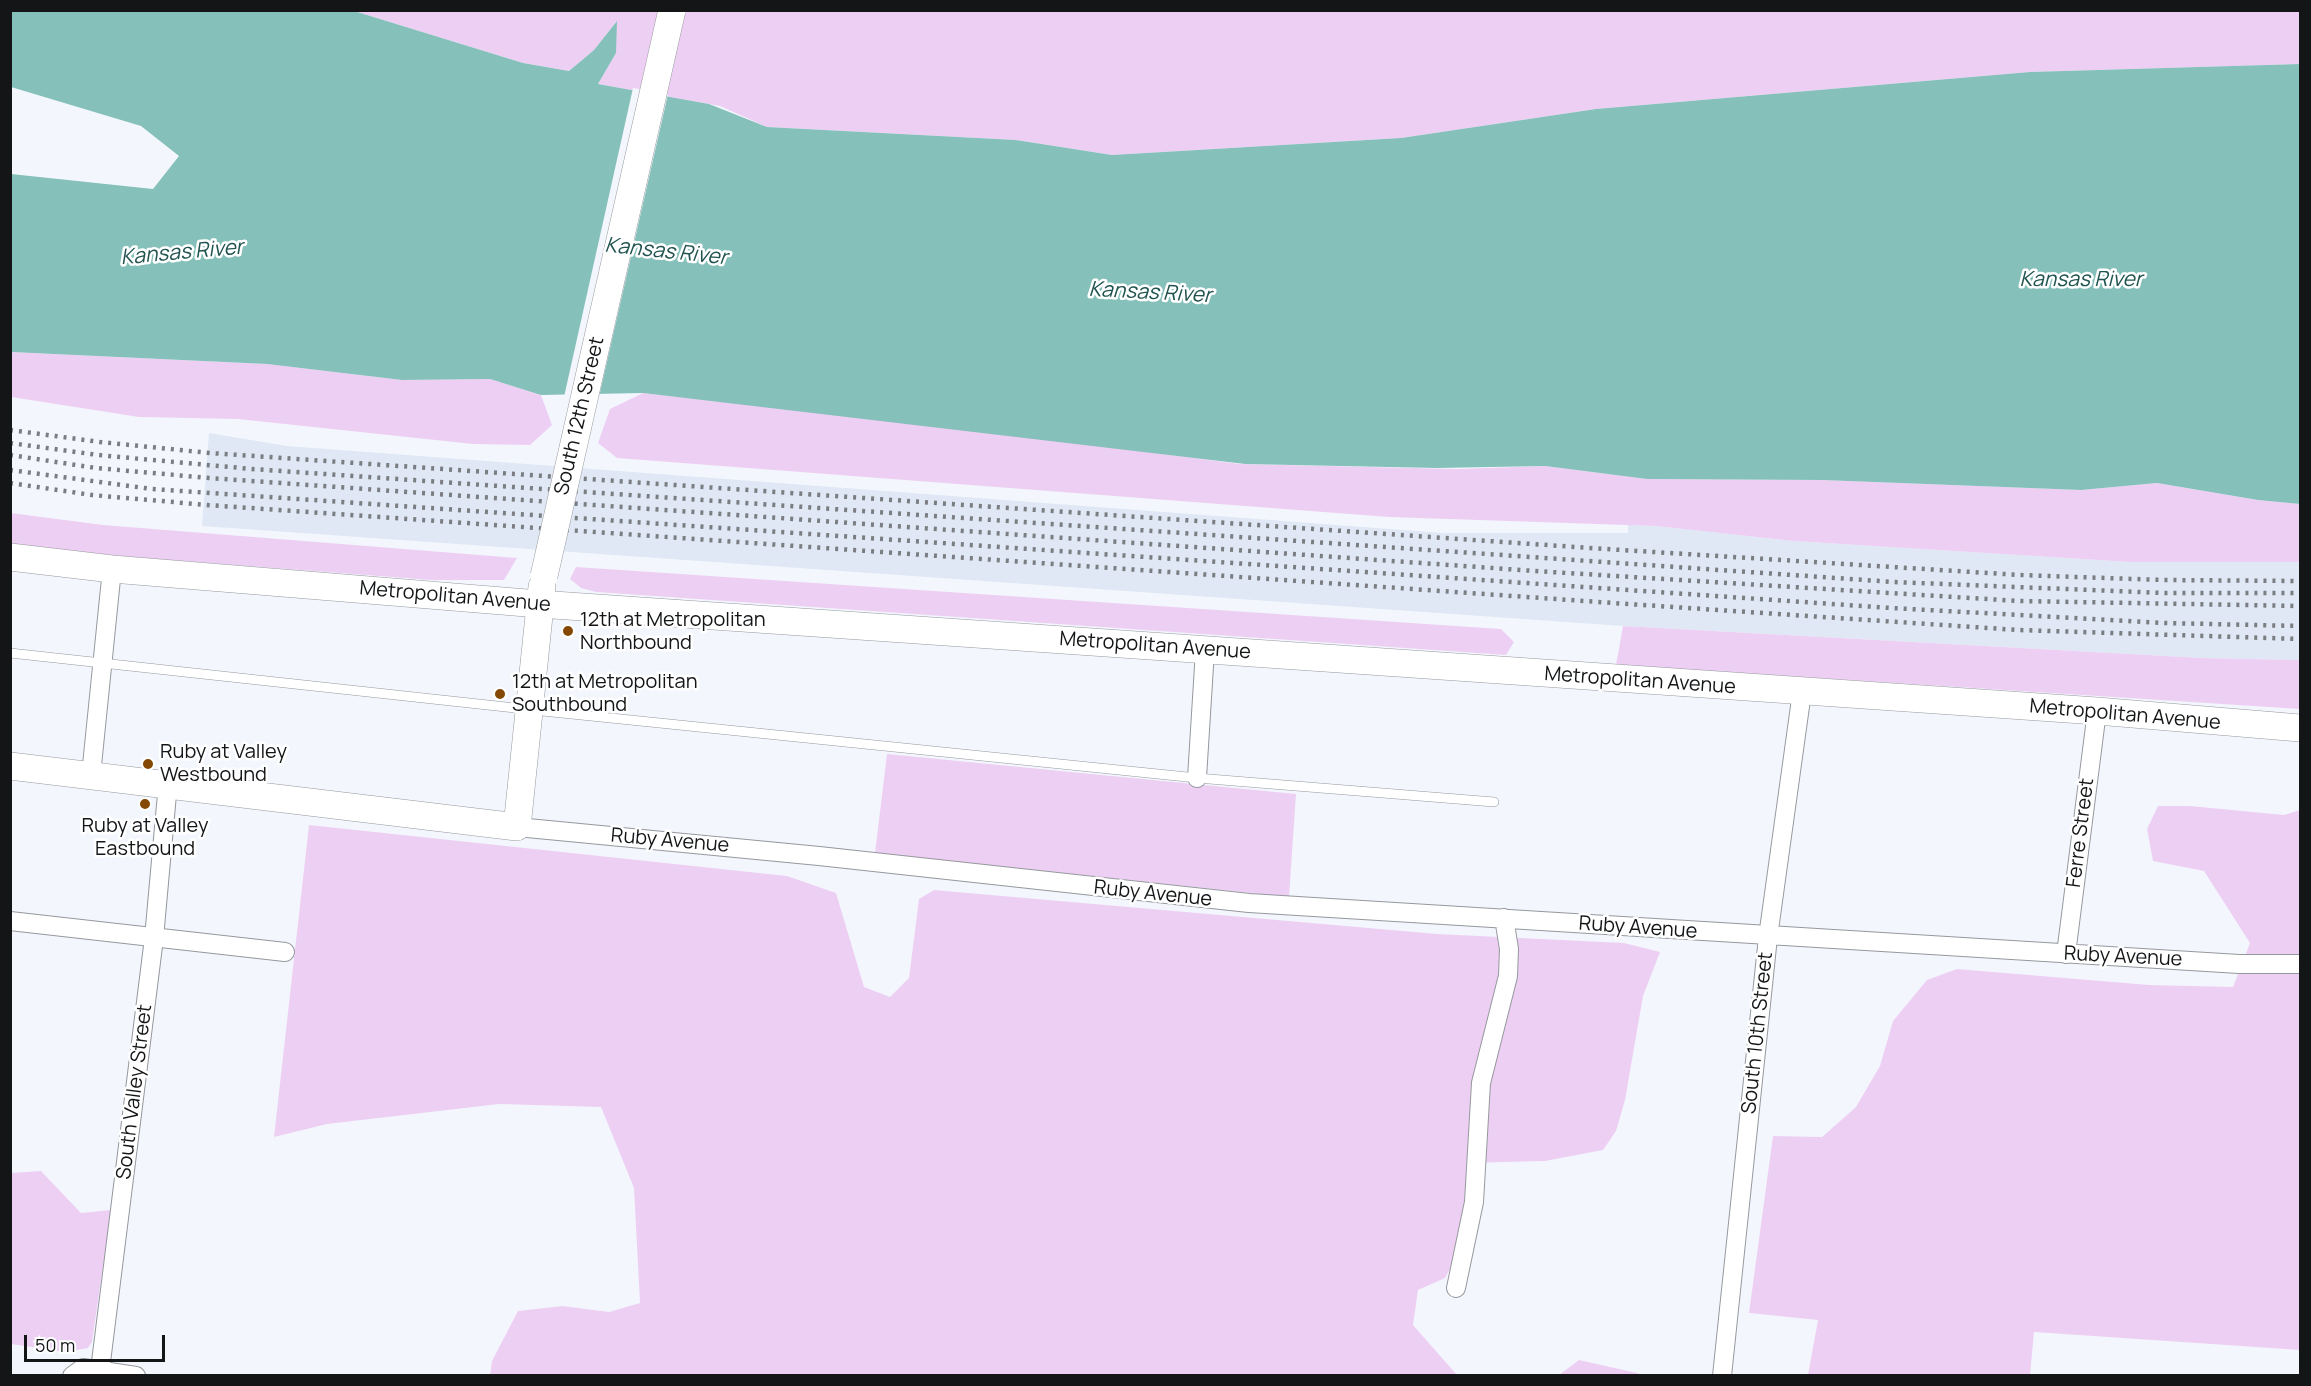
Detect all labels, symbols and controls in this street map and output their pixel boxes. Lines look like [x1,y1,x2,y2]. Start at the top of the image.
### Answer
water label: Kansas River [604,233,728,271]
water label: Kansas River [120,235,244,271]
water label: Kansas River [2020,267,2142,293]
water label: Kansas River [1088,277,1212,309]
street label: South 12th Street [550,334,610,498]
street label: Metropolitan Avenue [358,577,552,617]
place label: 12th at Metropolitan Northbound [580,608,766,655]
marker: 12th at Metropolitan Northbound [561,624,575,638]
street label: Metropolitan Avenue [1058,627,1252,665]
street label: Metropolitan Avenue [1543,662,1737,700]
place label: 12th at Metropolitan Southbound [512,670,698,717]
marker: 12th at Metropolitan Southbound [493,687,507,701]
street label: Metropolitan Avenue [2028,695,2222,735]
place label: Ruby at Valley Westbound [160,740,287,787]
marker: Ruby at Valley Westbound [141,757,155,771]
street label: Ferre Street [2062,777,2100,889]
marker: Ruby at Valley Eastbound [138,797,152,811]
place label: Ruby at Valley Eastbound [81,814,209,861]
street label: Ruby Avenue [610,824,730,858]
street label: Ruby Avenue [1093,876,1213,912]
street label: Ruby Avenue [1578,912,1698,944]
street label: Ruby Avenue [2063,942,2183,972]
street label: South 10th Street [1738,951,1778,1115]
street label: South Valley Street [112,1003,158,1181]
scale bar [27,1323,168,1361]
text: 50 m [35,1333,75,1357]

